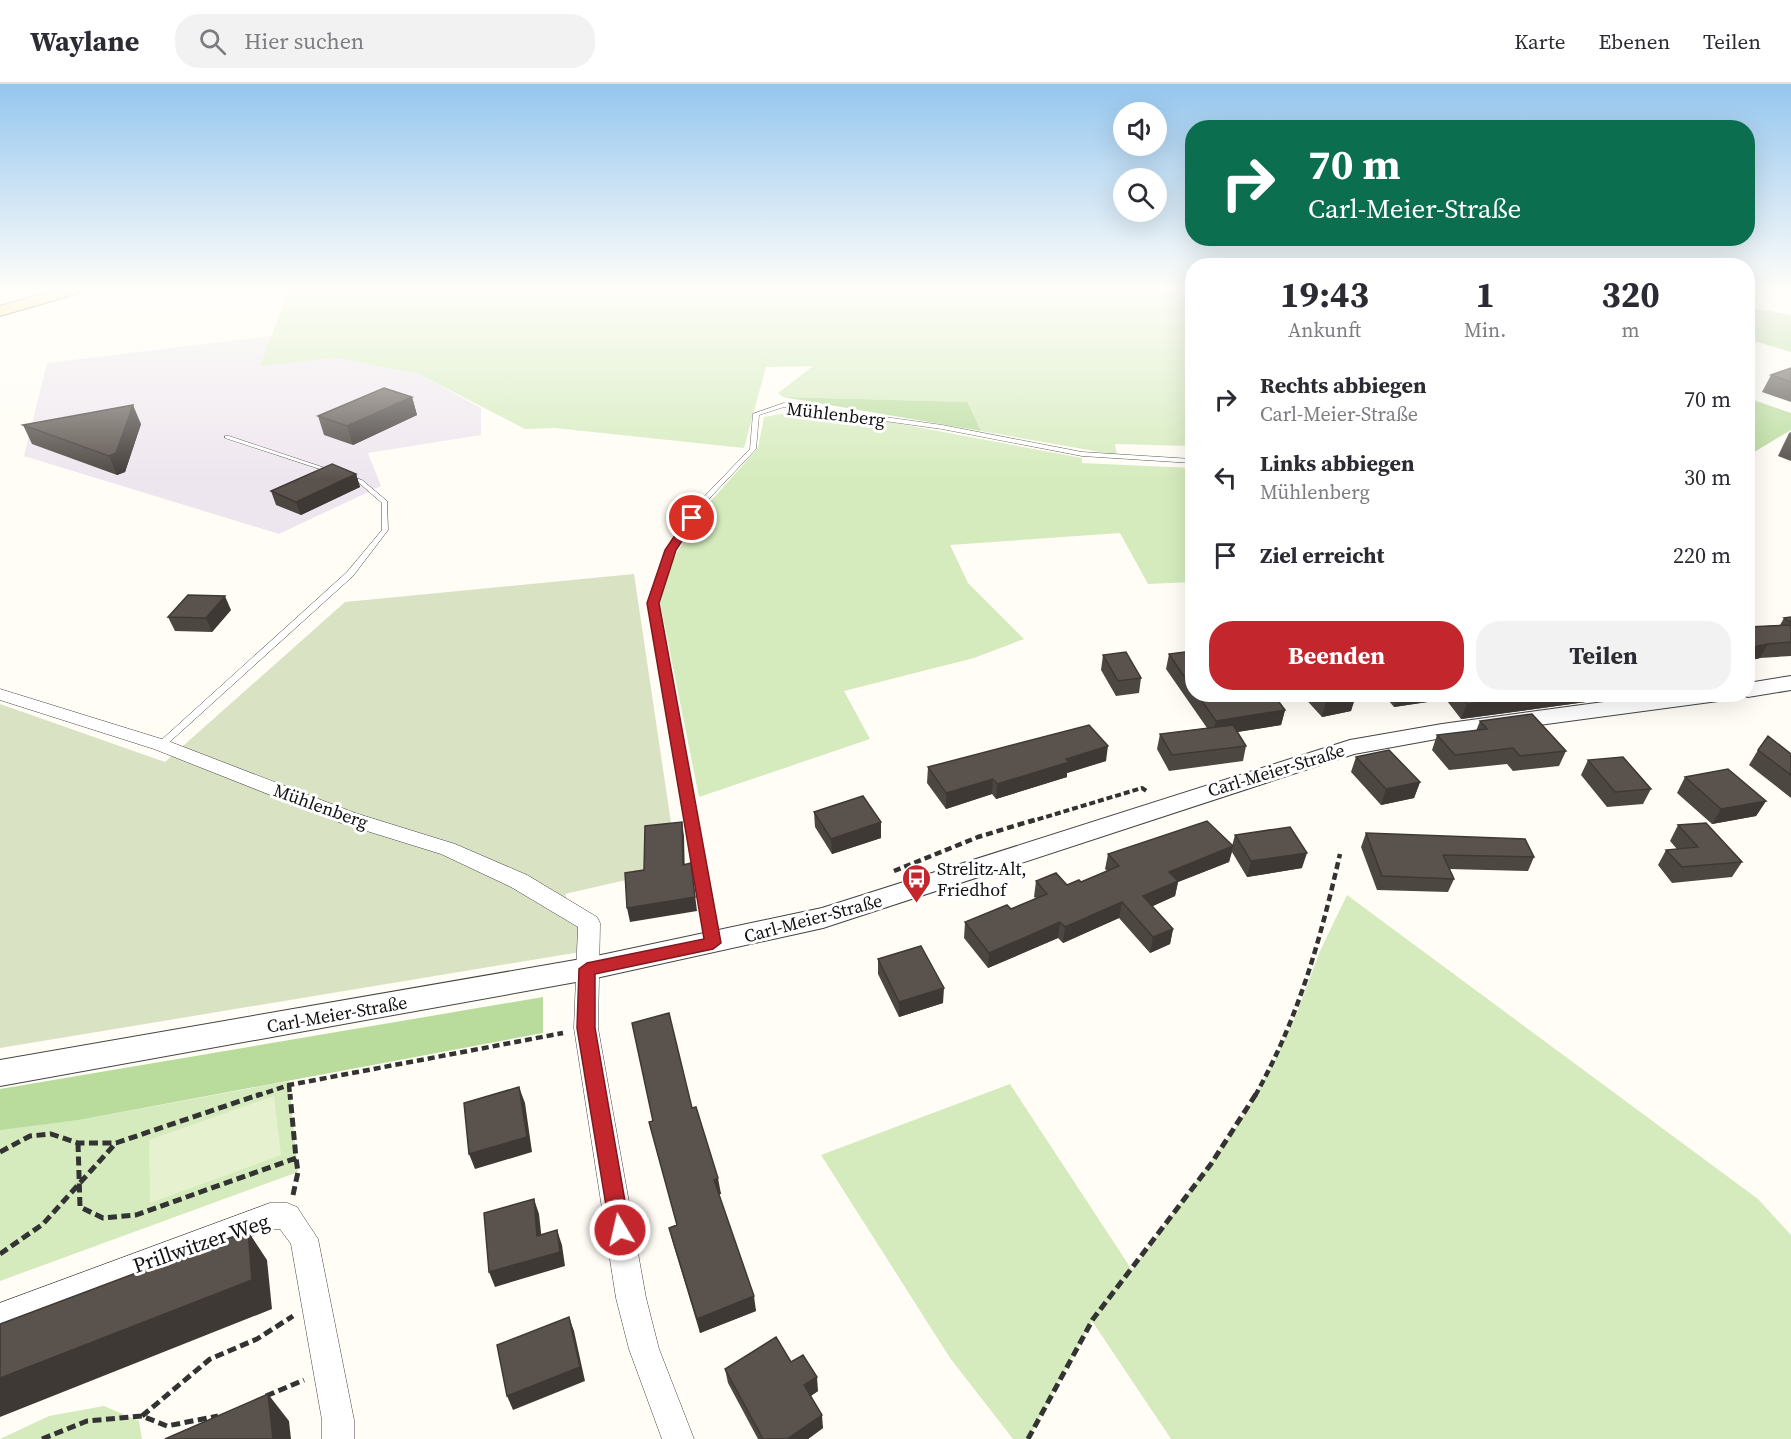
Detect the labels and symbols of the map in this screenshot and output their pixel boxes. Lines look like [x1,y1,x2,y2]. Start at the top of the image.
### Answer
street label: Mühlenberg [785,396,887,432]
pin [666,492,717,543]
street label: Carl-Meier-Straße [1204,737,1348,803]
street label: Mühlenberg [270,777,372,835]
place label: Strelitz-Alt, Friedhof [937,856,1027,902]
bus stop icon: Strelitz-Alt, Friedhof [900,862,932,904]
street label: Carl-Meier-Straße [741,888,885,948]
street label: Carl-Meier-Straße [265,989,409,1039]
position arrow [588,1198,652,1262]
street label: Prillwitzer Weg [129,1206,273,1280]

